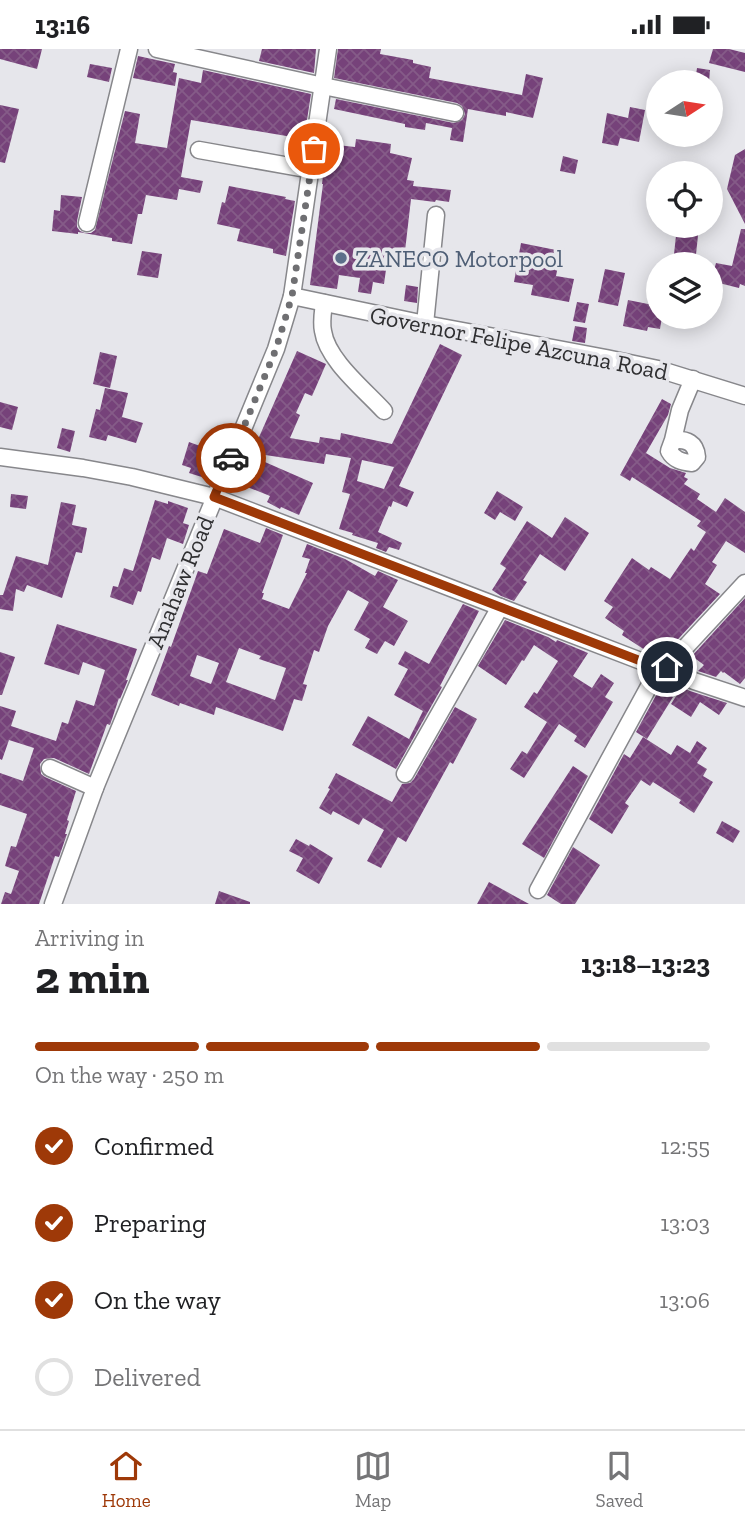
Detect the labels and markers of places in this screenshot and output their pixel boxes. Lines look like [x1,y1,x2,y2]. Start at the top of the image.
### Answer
pin [284,119,344,179]
place label: ZANECO Motorpool [355,244,563,273]
marker: ZANECO Motorpool [333,250,349,266]
pin [637,637,697,697]

